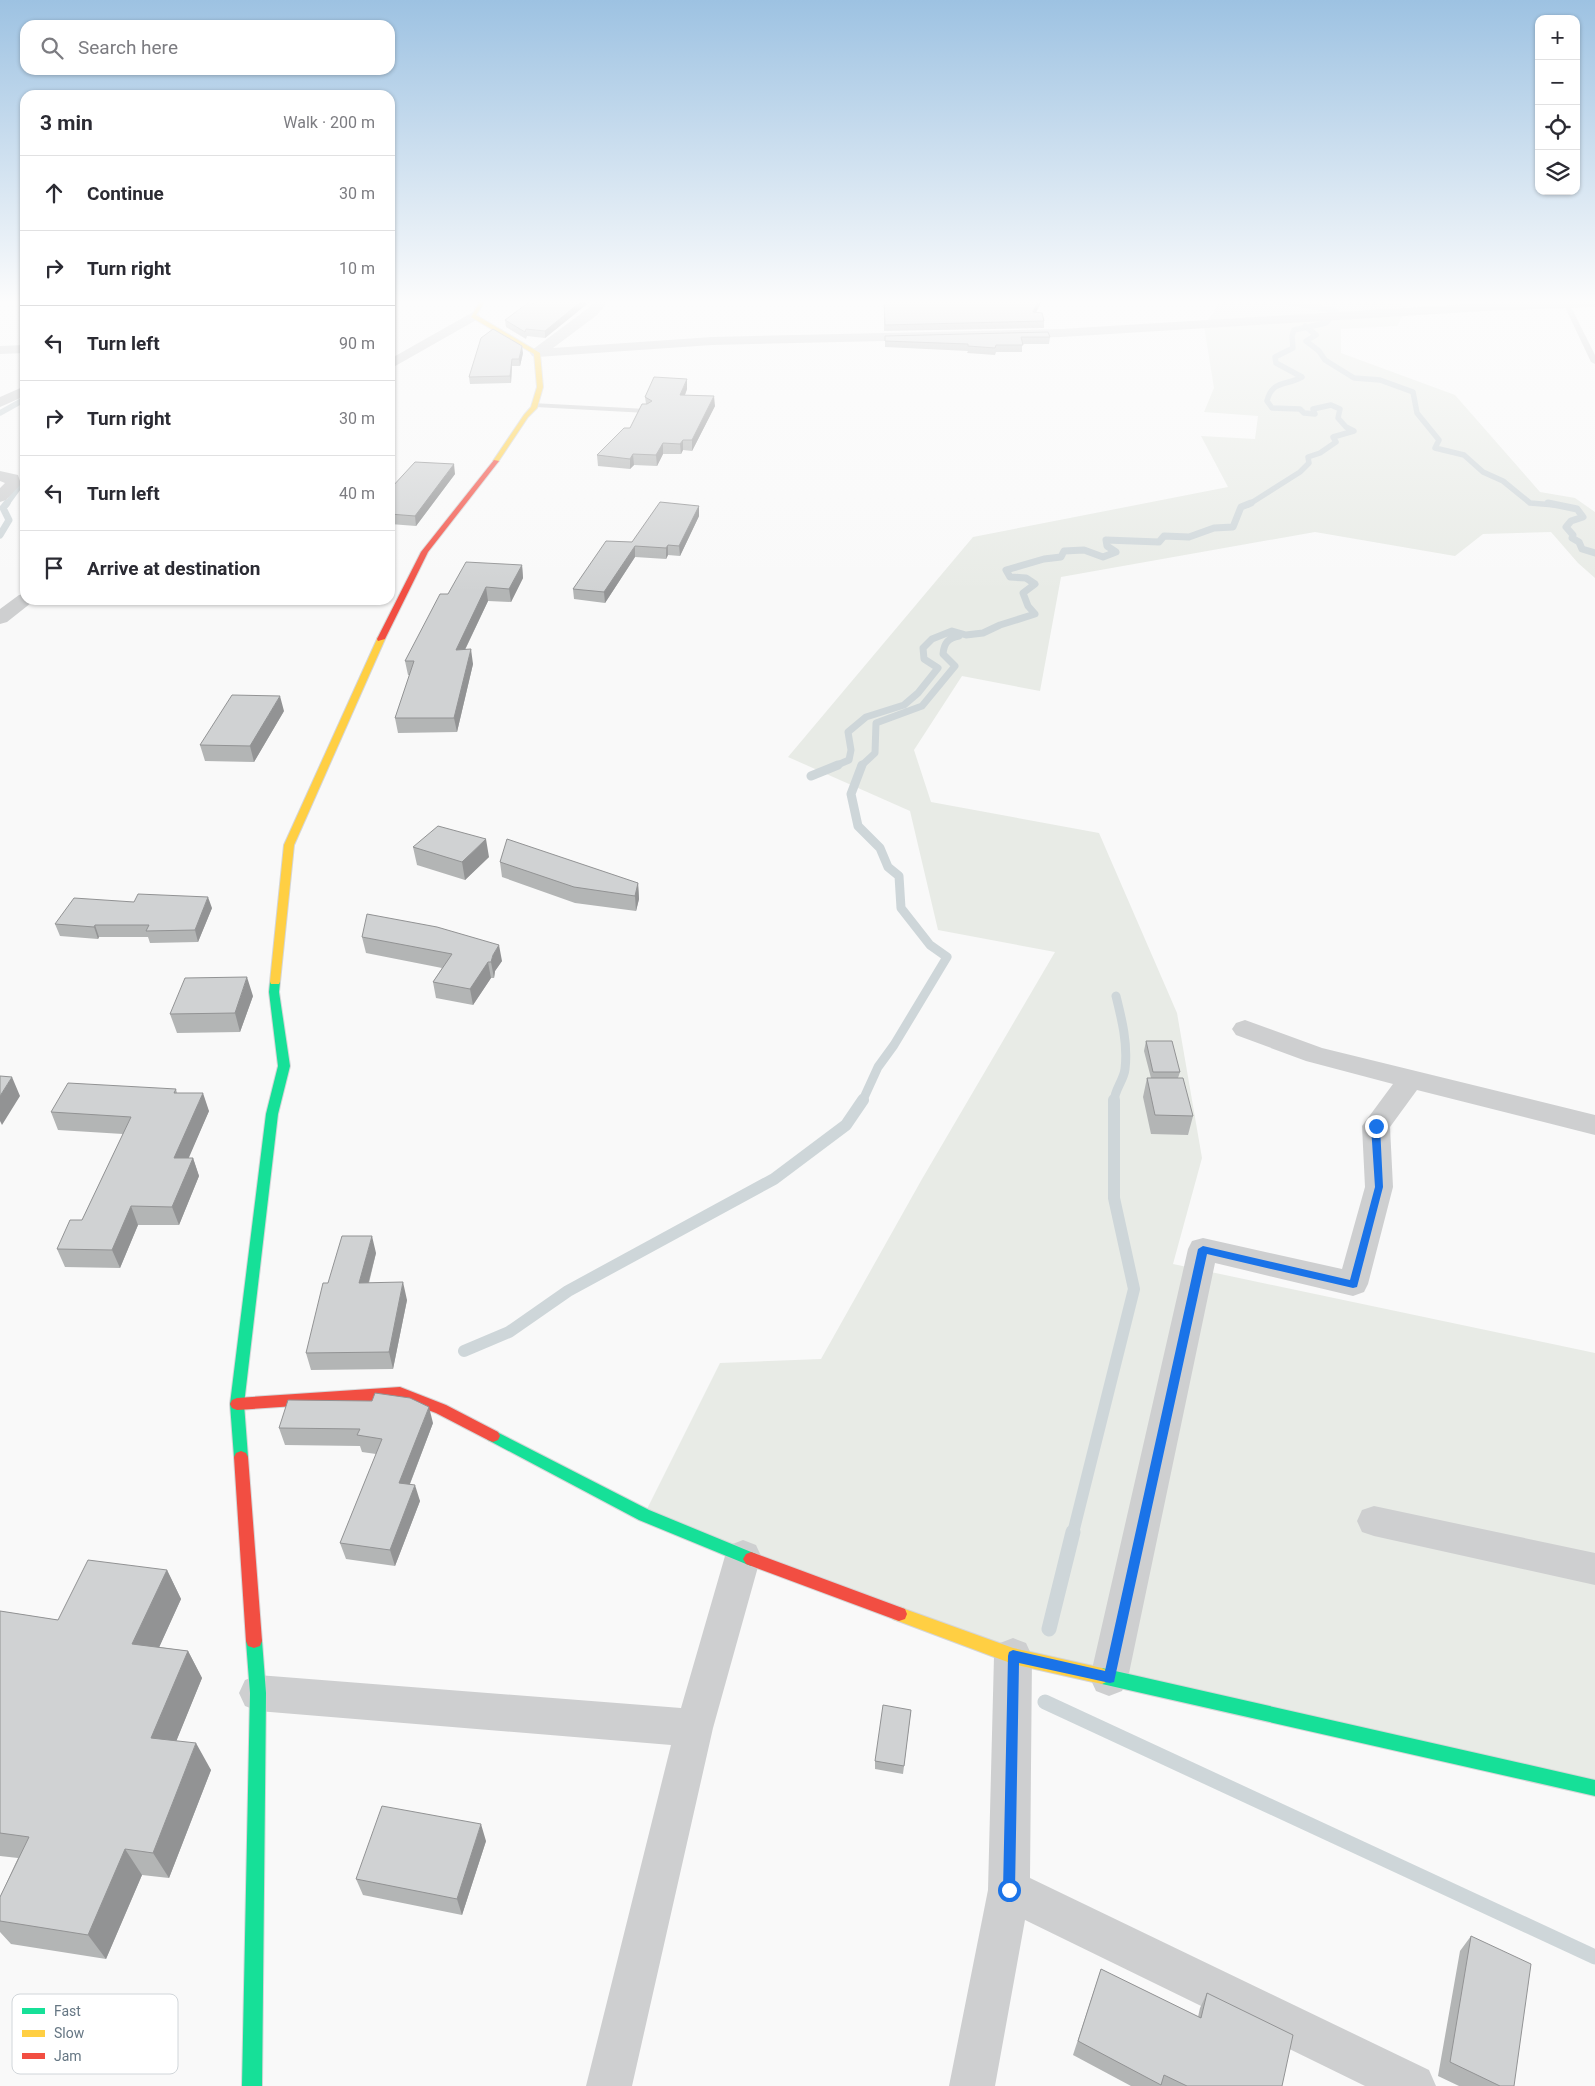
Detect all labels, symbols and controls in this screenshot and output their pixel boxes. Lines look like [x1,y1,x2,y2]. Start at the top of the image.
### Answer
map controls [1535,15,1580,195]
button: + [1535,15,1580,60]
search box [20,20,395,75]
icon: search [38,34,66,62]
text: Search here [78,36,178,59]
button: − [1535,60,1580,105]
button: locate [1535,105,1580,150]
text: 3 min [40,111,93,135]
text: Walk · 200 m [283,113,375,132]
button: layers [1535,150,1580,195]
icon: ahead [40,179,68,207]
text: Continue [87,182,164,205]
text: 30 m [339,184,375,203]
icon: right [40,254,68,282]
text: Turn right [87,257,171,280]
text: 10 m [339,259,375,278]
icon: left [40,329,68,357]
text: Turn left [87,332,160,355]
text: 90 m [339,334,375,353]
icon: right [40,404,68,432]
text: Turn right [87,407,171,430]
text: 30 m [339,409,375,428]
icon: left [40,479,68,507]
text: Turn left [87,482,160,505]
text: 40 m [339,484,375,503]
icon: arrive [40,554,68,582]
text: Arrive at destination [87,557,260,580]
route end [1365,1115,1388,1138]
route start [998,1879,1021,1902]
legend [12,1994,178,2074]
text: Fast [54,2003,81,2019]
text: Slow [54,2025,85,2041]
text: Jam [54,2048,82,2064]

